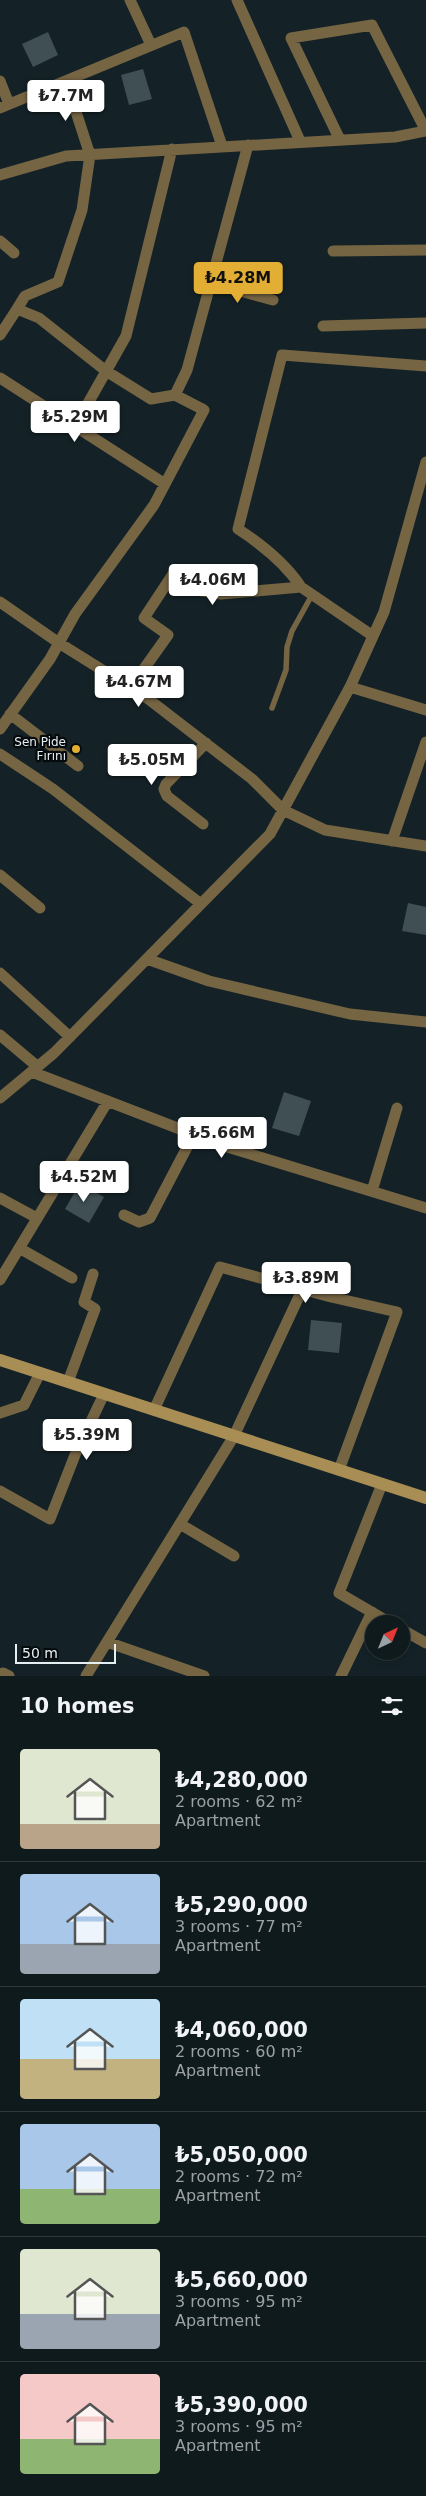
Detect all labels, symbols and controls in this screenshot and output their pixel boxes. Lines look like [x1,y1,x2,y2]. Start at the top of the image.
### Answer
pin: ₺7.7M [31,80,101,122]
text: ₺7.7M [38,86,94,105]
pin: ₺4.28M [197,262,279,304]
text: ₺4.28M [205,268,271,287]
pin: ₺5.29M [34,400,116,443]
text: ₺5.29M [42,407,108,426]
pin: ₺4.06M [172,564,254,606]
text: ₺4.06M [180,570,246,589]
pin: ₺4.67M [98,666,180,708]
text: ₺4.67M [106,672,172,691]
place label: Sen Pide Fırını [14,735,66,763]
marker: Sen Pide Fırını [70,743,82,755]
pin: ₺5.05M [111,744,193,786]
text: ₺5.05M [119,750,185,769]
pin: ₺5.66M [181,1116,263,1159]
text: ₺5.66M [189,1123,255,1142]
pin: ₺4.52M [43,1160,125,1203]
text: ₺4.52M [51,1167,117,1186]
pin: ₺3.89M [265,1262,347,1304]
text: ₺3.89M [273,1268,339,1287]
pin: ₺5.39M [46,1418,128,1461]
text: ₺5.39M [54,1425,120,1444]
north arrow [365,1615,410,1660]
map controls [365,1615,410,1660]
scale bar [15,1641,116,1664]
text: 50 m [22,1645,58,1661]
icon: filters [378,1692,406,1720]
text: 10 homes [20,1694,135,1718]
text: ₺4,280,000 [175,1768,308,1792]
icon: home [60,1769,120,1829]
text: 2 rooms · 62 m² [175,1792,303,1811]
text: Apartment [175,1811,261,1830]
text: ₺5,290,000 [175,1893,308,1917]
icon: home [60,1894,120,1954]
text: 3 rooms · 77 m² [175,1917,303,1936]
text: Apartment [175,1936,261,1955]
text: ₺4,060,000 [175,2018,308,2042]
icon: home [60,2019,120,2079]
text: 2 rooms · 60 m² [175,2042,303,2061]
text: Apartment [175,2061,261,2080]
text: ₺5,050,000 [175,2143,308,2167]
icon: home [60,2144,120,2204]
text: 2 rooms · 72 m² [175,2167,303,2186]
text: Apartment [175,2186,261,2205]
text: ₺5,660,000 [175,2268,308,2292]
icon: home [60,2269,120,2329]
text: 3 rooms · 95 m² [175,2292,303,2311]
text: Apartment [175,2311,261,2330]
text: ₺5,390,000 [175,2393,308,2417]
icon: home [60,2394,120,2454]
text: 3 rooms · 95 m² [175,2417,303,2436]
text: Apartment [175,2436,261,2455]

